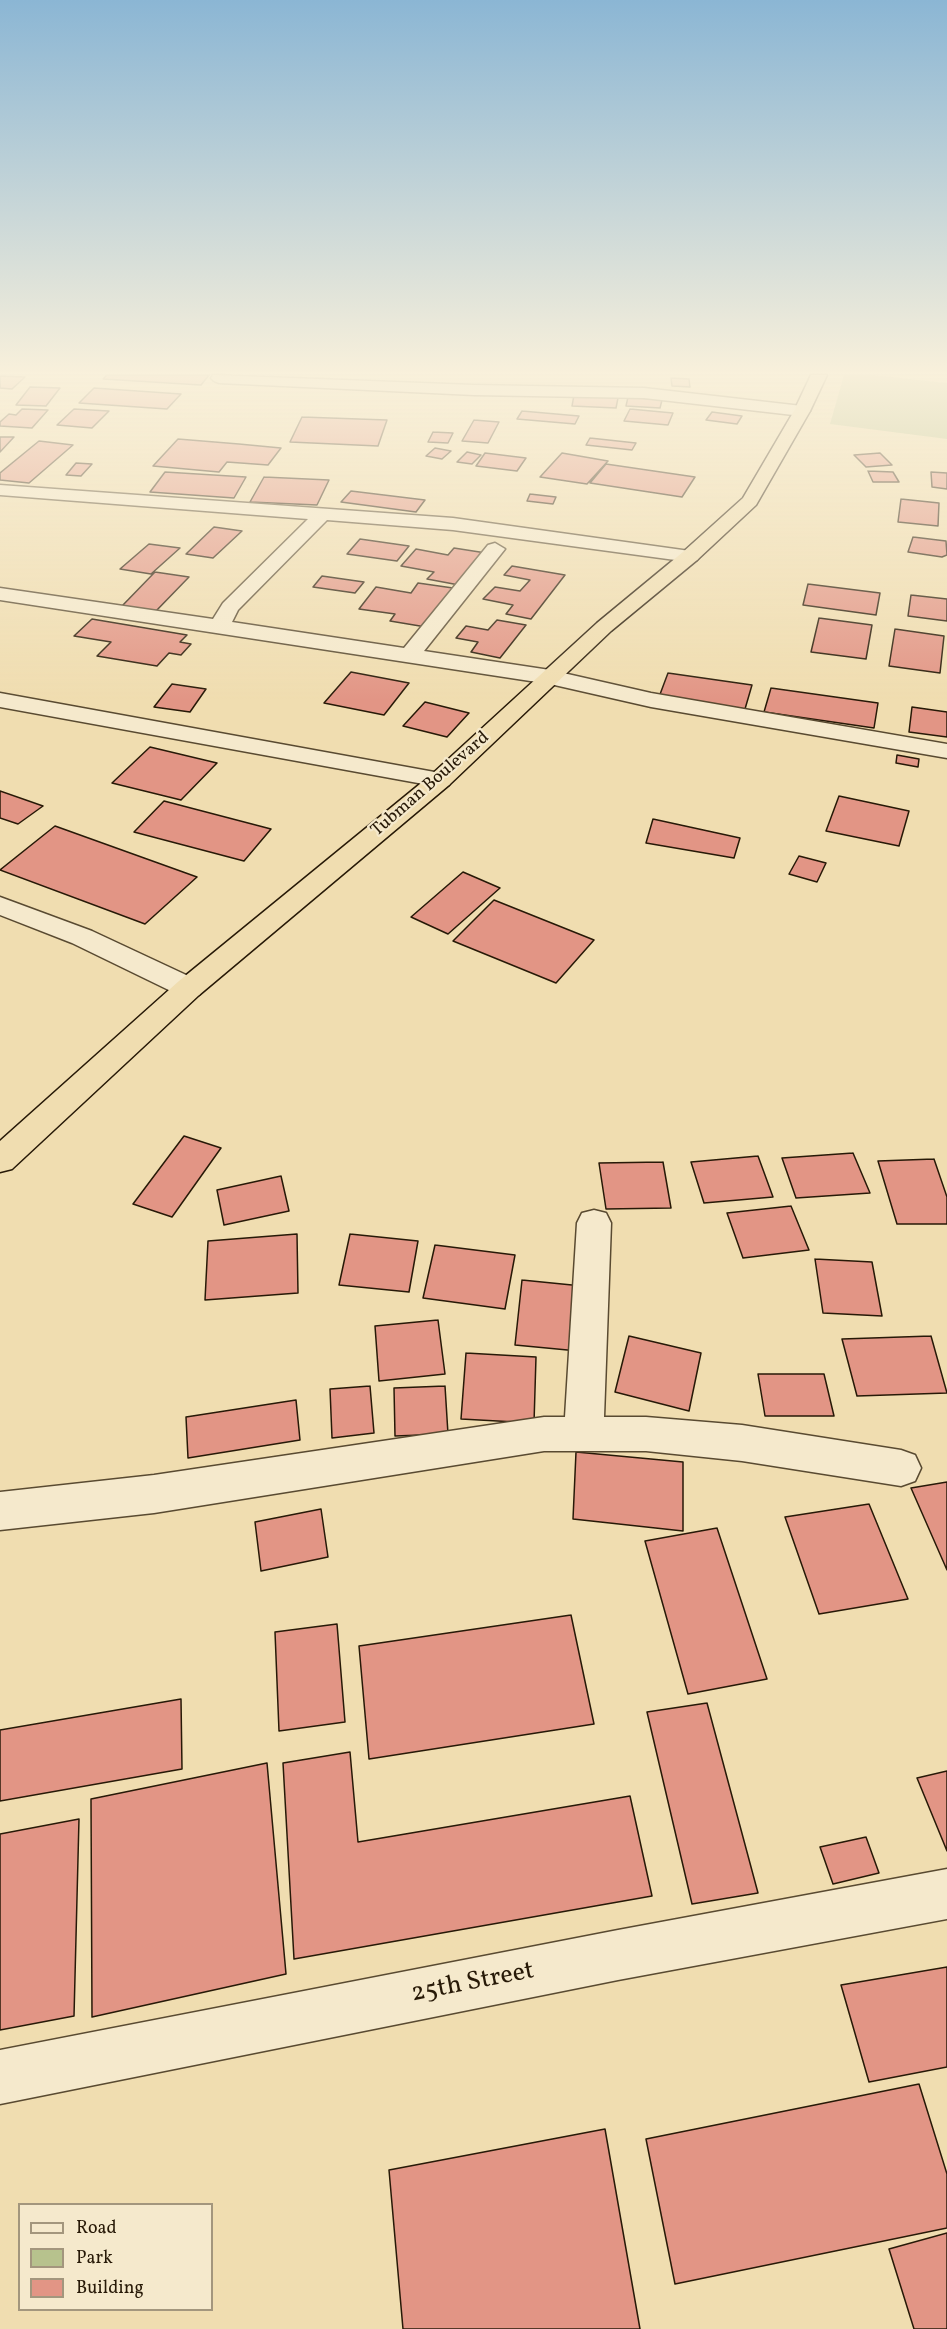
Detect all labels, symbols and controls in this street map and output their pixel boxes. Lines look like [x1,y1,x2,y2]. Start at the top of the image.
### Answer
street label: Tubman Boulevard [367,728,495,842]
street label: 25th Street [409,1957,537,2011]
legend [18,2203,213,2311]
text: Road [76,2216,117,2241]
text: Park [76,2246,113,2271]
text: Building [76,2276,144,2301]

